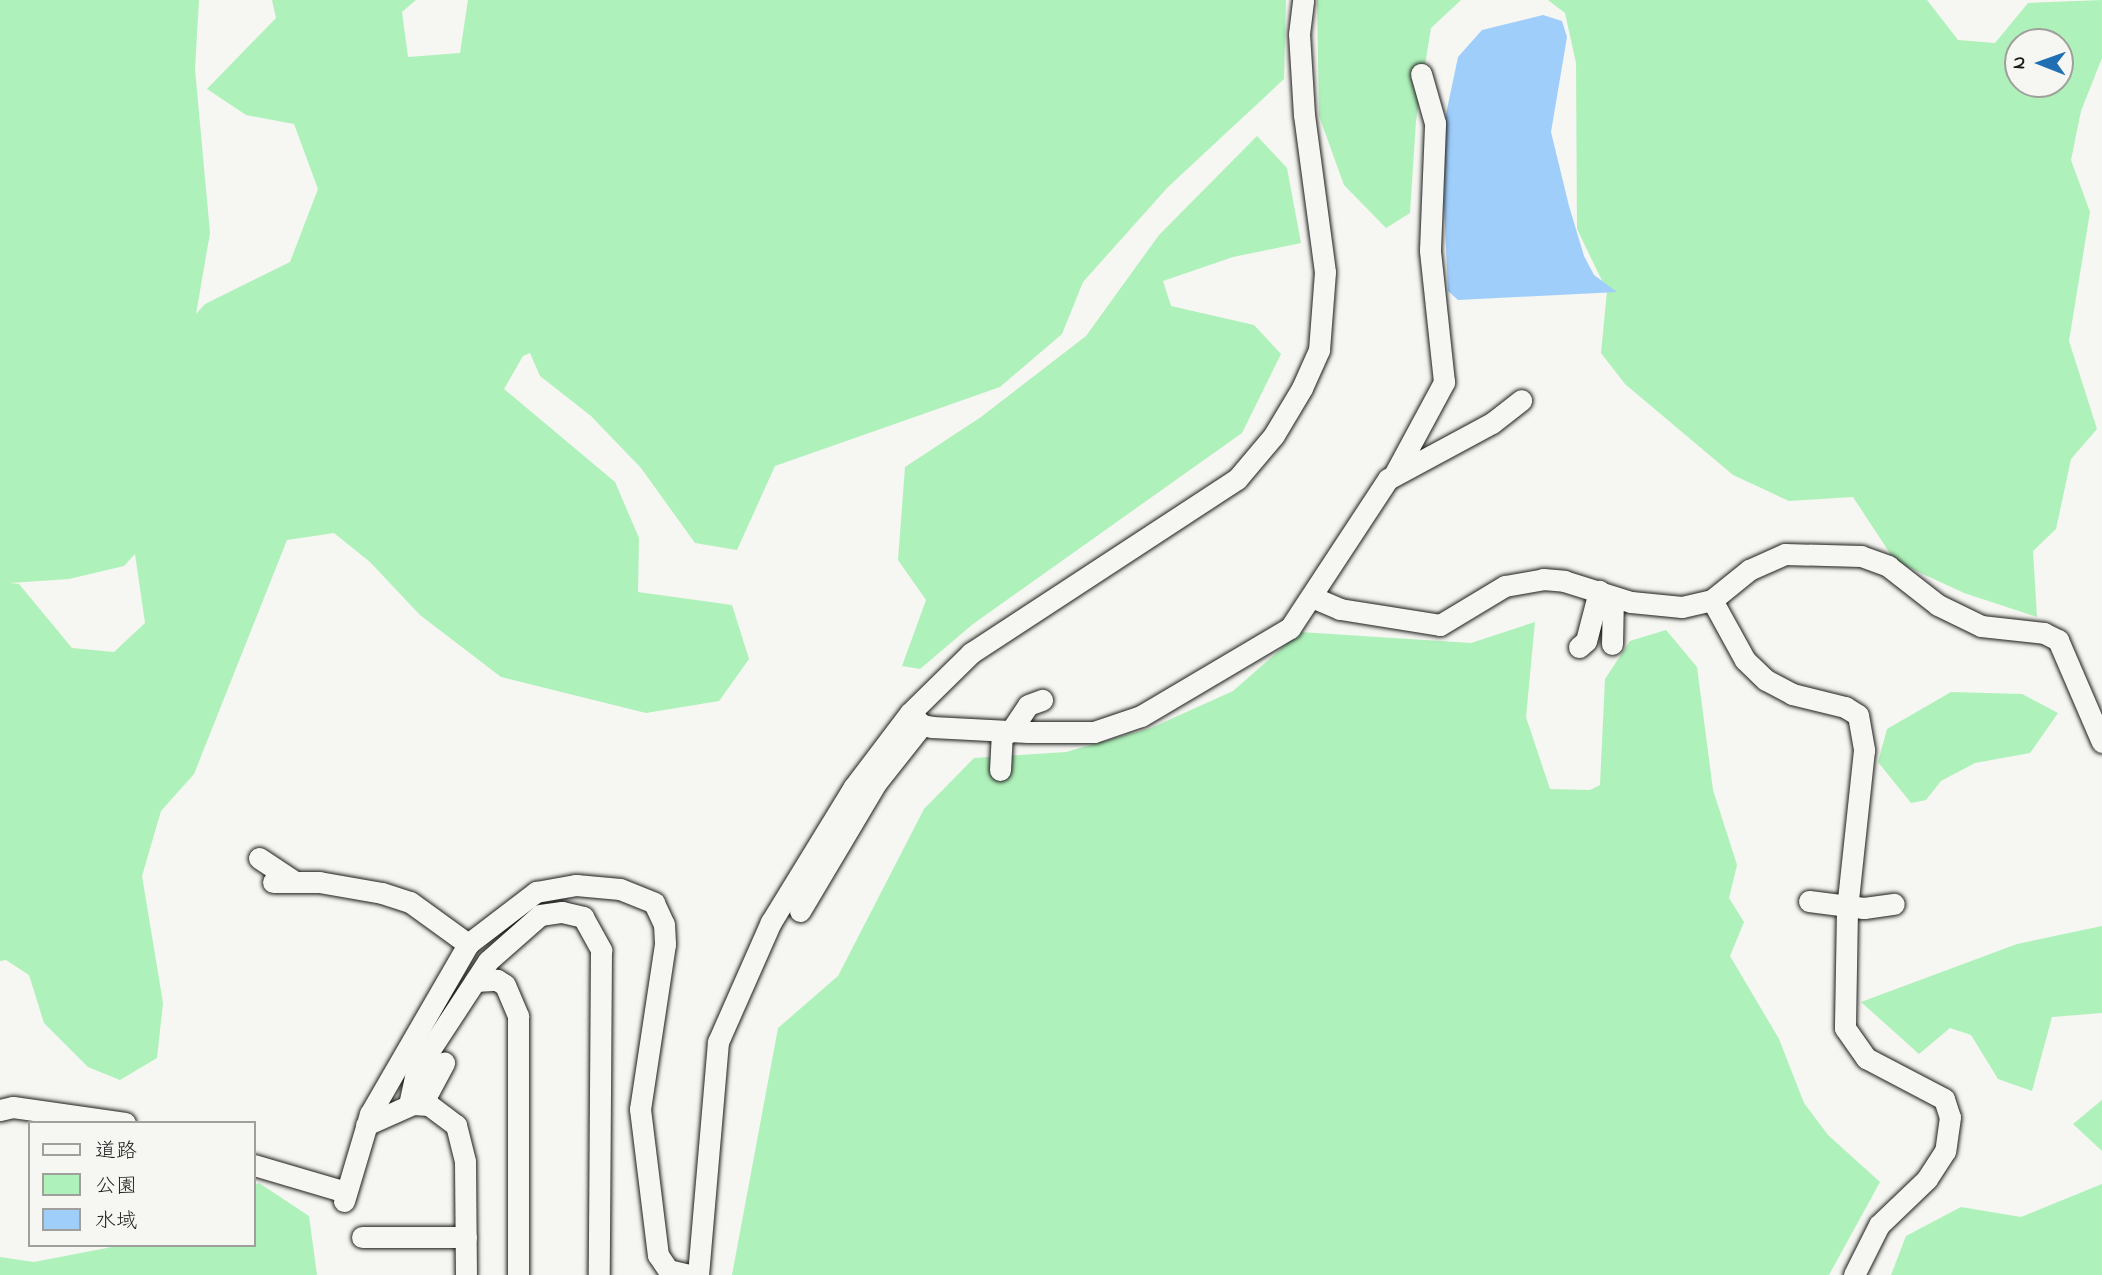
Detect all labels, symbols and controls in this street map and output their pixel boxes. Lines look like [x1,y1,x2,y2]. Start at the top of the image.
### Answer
north arrow [2004,28,2074,98]
text: N [2006,56,2033,69]
legend [28,1121,256,1247]
text: 道路 [95,1137,137,1167]
text: 公園 [95,1172,137,1202]
text: 水域 [95,1207,137,1237]

